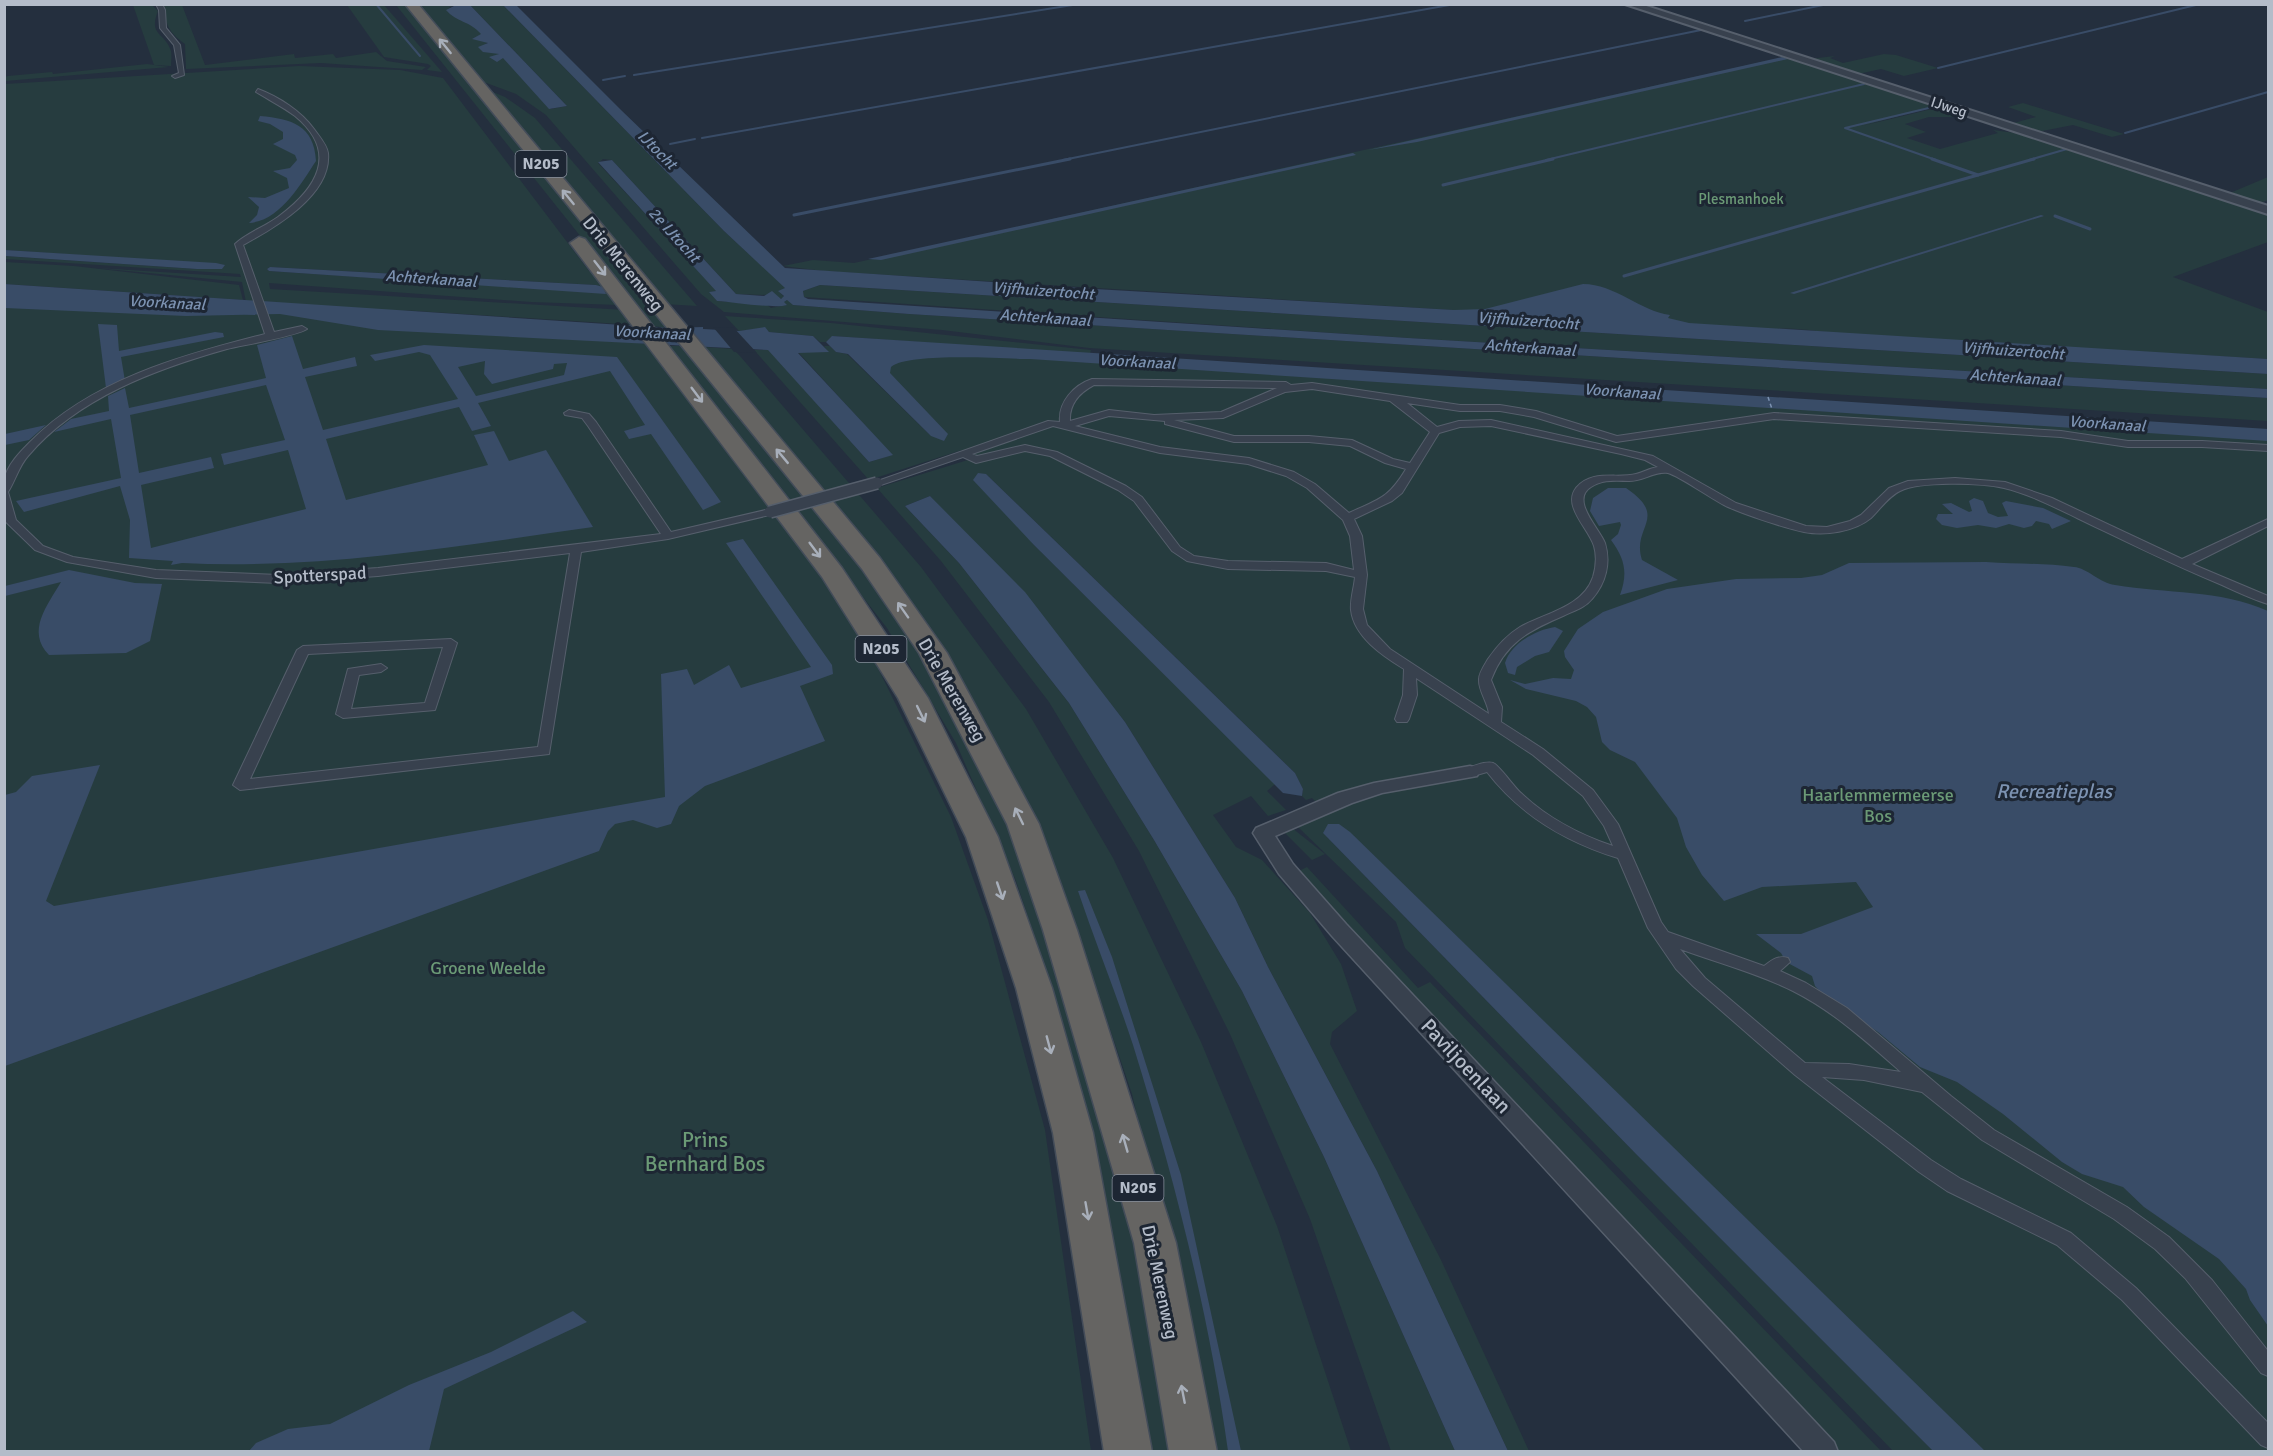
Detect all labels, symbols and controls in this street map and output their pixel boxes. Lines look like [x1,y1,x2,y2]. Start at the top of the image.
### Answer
one-way arrow [438,38,451,54]
street label: IJweg [1929,93,1970,121]
water label: IJtocht [633,126,683,176]
road number: N205 [516,151,566,177]
one-way arrow [562,189,575,205]
park label: Plesmanhoek [1698,190,1784,208]
water label: 2e IJtocht [644,203,706,269]
street label: Drie Merenweg [578,212,668,316]
one-way arrow [593,260,606,276]
water label: Achterkanaal [385,266,478,292]
water label: Vijfhuizertocht [992,277,1097,305]
water label: Voorkanaal [128,291,207,315]
water label: Achterkanaal [999,305,1092,331]
water label: Vijfhuizertocht [1477,307,1582,335]
water label: Voorkanaal [613,321,692,345]
water label: Achterkanaal [1484,335,1577,361]
water label: Vijfhuizertocht [1962,337,2067,365]
water label: Voorkanaal [1098,350,1177,374]
water label: Achterkanaal [1969,365,2062,391]
water label: Voorkanaal [1583,379,1662,405]
one-way arrow [691,386,703,402]
water label: Voorkanaal [2068,411,2147,437]
one-way arrow [776,448,789,464]
one-way arrow [808,542,821,558]
street label: Spotterspad [273,562,367,588]
one-way arrow [897,602,909,618]
street label: Drie Merenweg [913,634,991,746]
road number: N205 [856,636,906,662]
one-way arrow [915,704,927,722]
water label: Recreatieplas [1996,779,2114,804]
park label: Haarlemmermeerse Bos [1802,784,1954,827]
one-way arrow [1013,807,1024,825]
one-way arrow [996,881,1007,900]
park label: Groene Weelde [430,957,546,979]
street label: Paviljoenlaan [1415,1013,1517,1119]
one-way arrow [1044,1035,1055,1054]
park label: Prins Bernhard Bos [645,1127,765,1177]
one-way arrow [1119,1134,1130,1153]
road number: N205 [1112,1175,1164,1201]
one-way arrow [1082,1201,1093,1220]
street label: Drie Merenweg [1137,1223,1183,1341]
one-way arrow [1177,1385,1188,1404]

